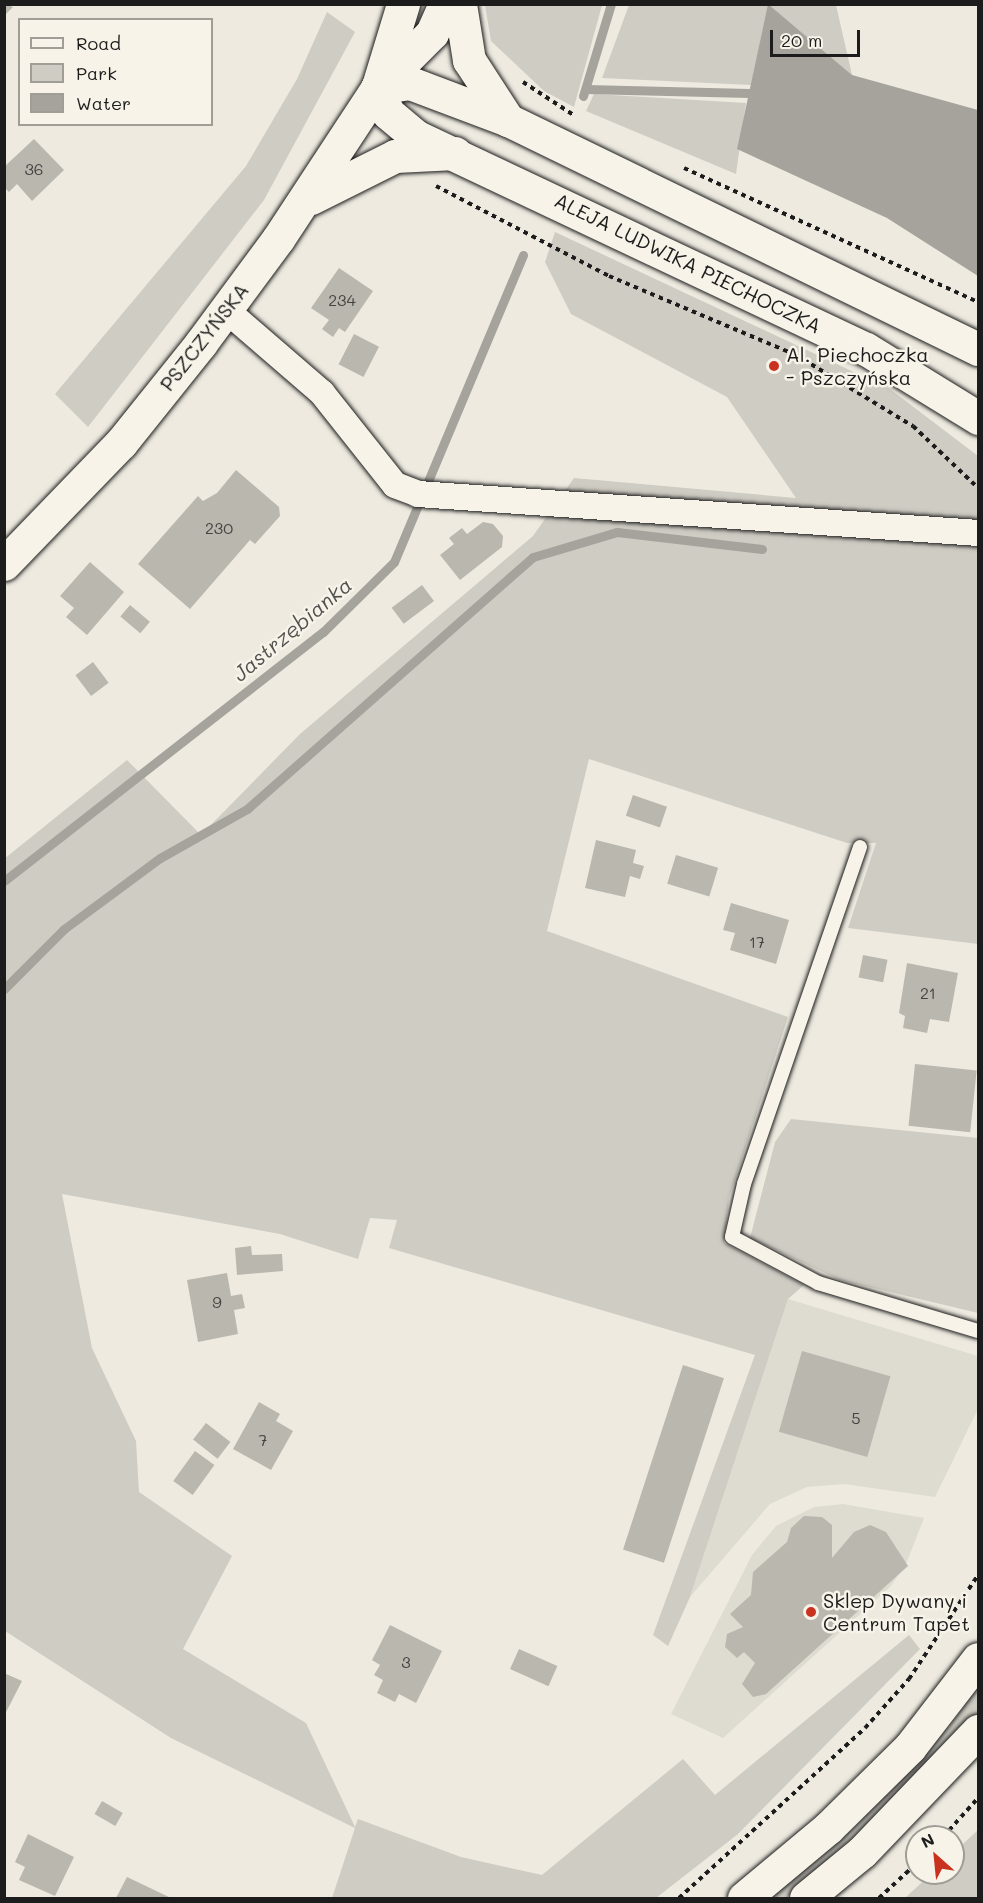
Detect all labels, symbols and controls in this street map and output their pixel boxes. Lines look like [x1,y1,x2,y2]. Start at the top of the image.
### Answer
legend [18,18,213,126]
scale bar [773,18,863,56]
text: 20 m [781,28,822,52]
text: Road [76,31,121,55]
text: Park [76,61,117,85]
text: Water [76,91,131,115]
house number: 36 [24,159,44,179]
street label: ALEJA LUDWIKA PIECHOCZKA [551,188,825,338]
street label: PSZCZYŃSKA [155,278,253,396]
house number: 234 [328,290,356,310]
place label: Al. Piechoczka - Pszczyńska [786,342,929,389]
marker: Al. Piechoczka - Pszczyńska [767,359,781,373]
house number: 230 [205,518,233,538]
water label: Jastrzębianka [227,572,357,686]
house number: 17 [749,932,765,952]
house number: 21 [920,983,936,1003]
house number: 9 [212,1292,222,1312]
house number: 5 [851,1408,861,1428]
house number: 7 [259,1430,267,1450]
place label: Sklep Dywany i Centrum Tapet [823,1588,970,1635]
marker: Sklep Dywany i Centrum Tapet [804,1605,818,1619]
house number: 3 [401,1652,411,1672]
north arrow [905,1825,965,1885]
text: N [917,1828,938,1852]

